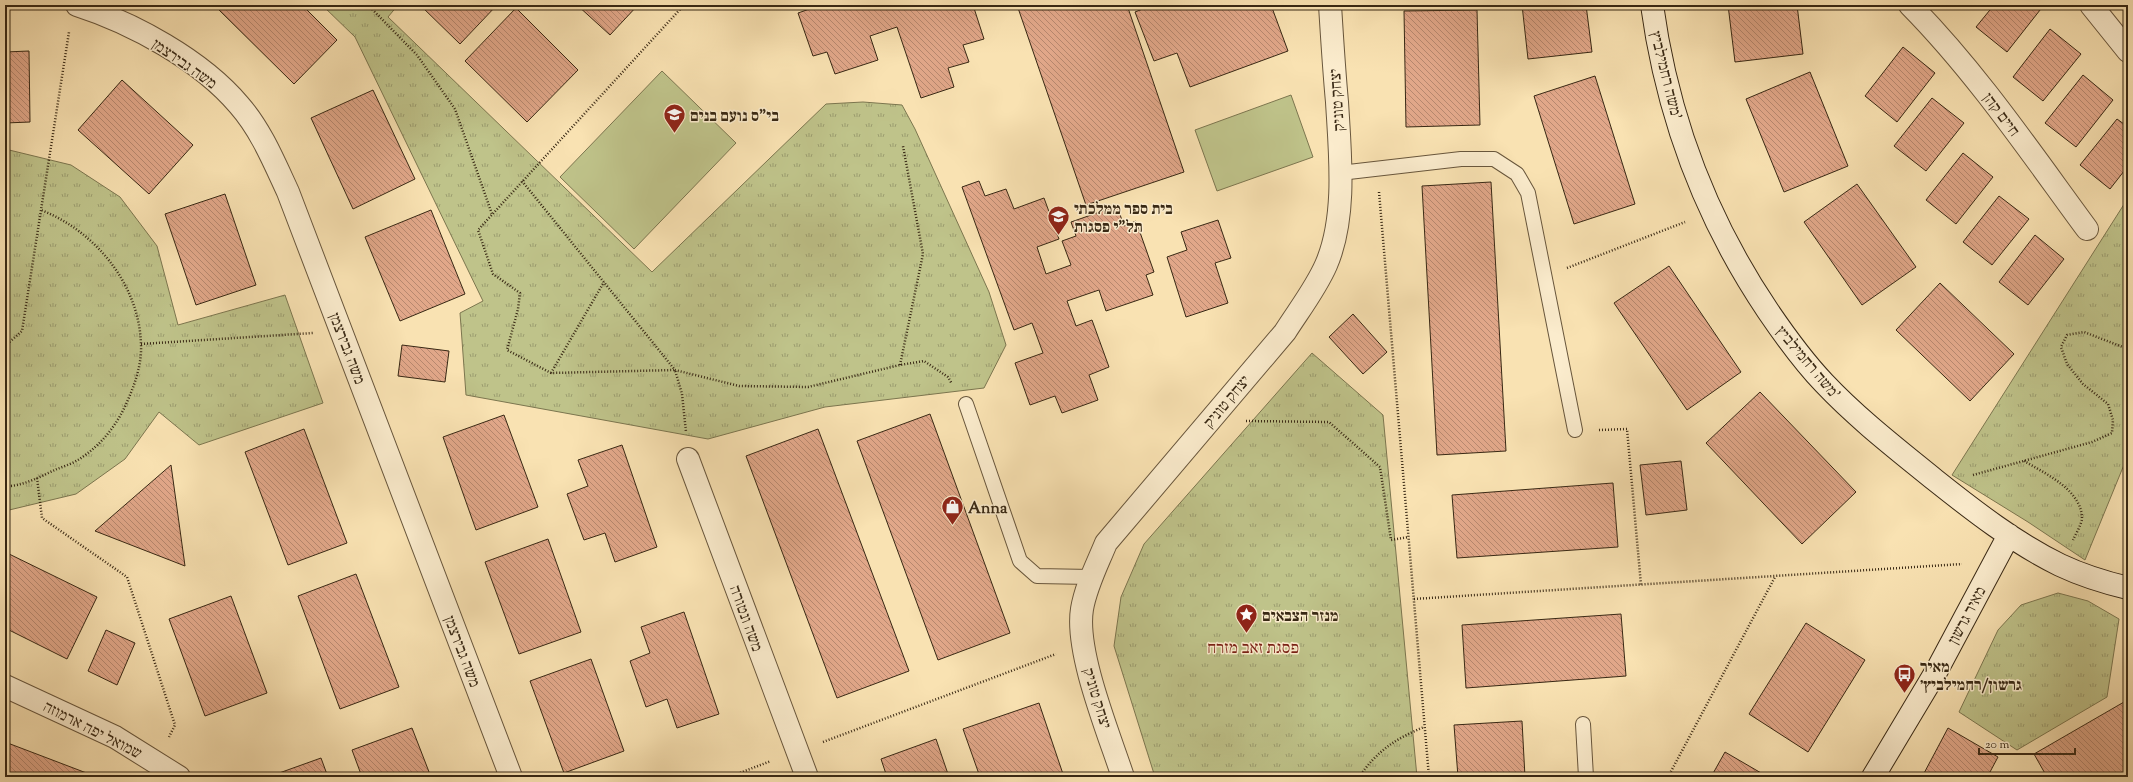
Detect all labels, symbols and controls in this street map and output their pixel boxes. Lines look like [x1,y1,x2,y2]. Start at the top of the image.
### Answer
street label: משה רחמילביץ' [1642,29,1687,122]
street label: משה גבירצמן [146,34,221,96]
street label: יצחק טוניק [1325,68,1352,132]
street label: חיים קהן [1976,89,2024,142]
school or university icon: בי"ס נועם בנים [661,102,687,135]
place label: בי"ס נועם בנים [690,106,779,129]
place label: בית ספר ממלכתי תל"י פסגות [1074,199,1173,240]
school or university icon: בית ספר ממלכתי תל"י פסגות [1046,204,1072,237]
street label: משה גבירצמן [321,310,370,388]
street label: משה רחמילביץ' [1769,322,1845,406]
street label: יצחק טוניק [1199,371,1257,434]
shop icon: Anna [939,494,965,527]
place label: Anna [968,498,1008,521]
street label: משה ונטורה [722,582,767,655]
street label: מאיר גרשון [1943,583,1993,649]
place icon: מנזר הצבאים [1234,602,1260,635]
place label: מנזר הצבאים [1262,606,1338,629]
street label: משה גבירצמן [436,613,485,691]
district label: פסגת זאב מזרח [1207,637,1299,661]
place label: מאיר גרשון/רחמילביץ׳ [1920,657,2022,698]
bus stop icon: מאיר גרשון/רחמילביץ׳ [1892,662,1918,695]
street label: יצחק טוניק [1075,665,1116,732]
street label: שמואל יפה ארמוזה [38,696,146,766]
scale bar [1979,730,2075,756]
text: 20 m [1985,736,2010,754]

